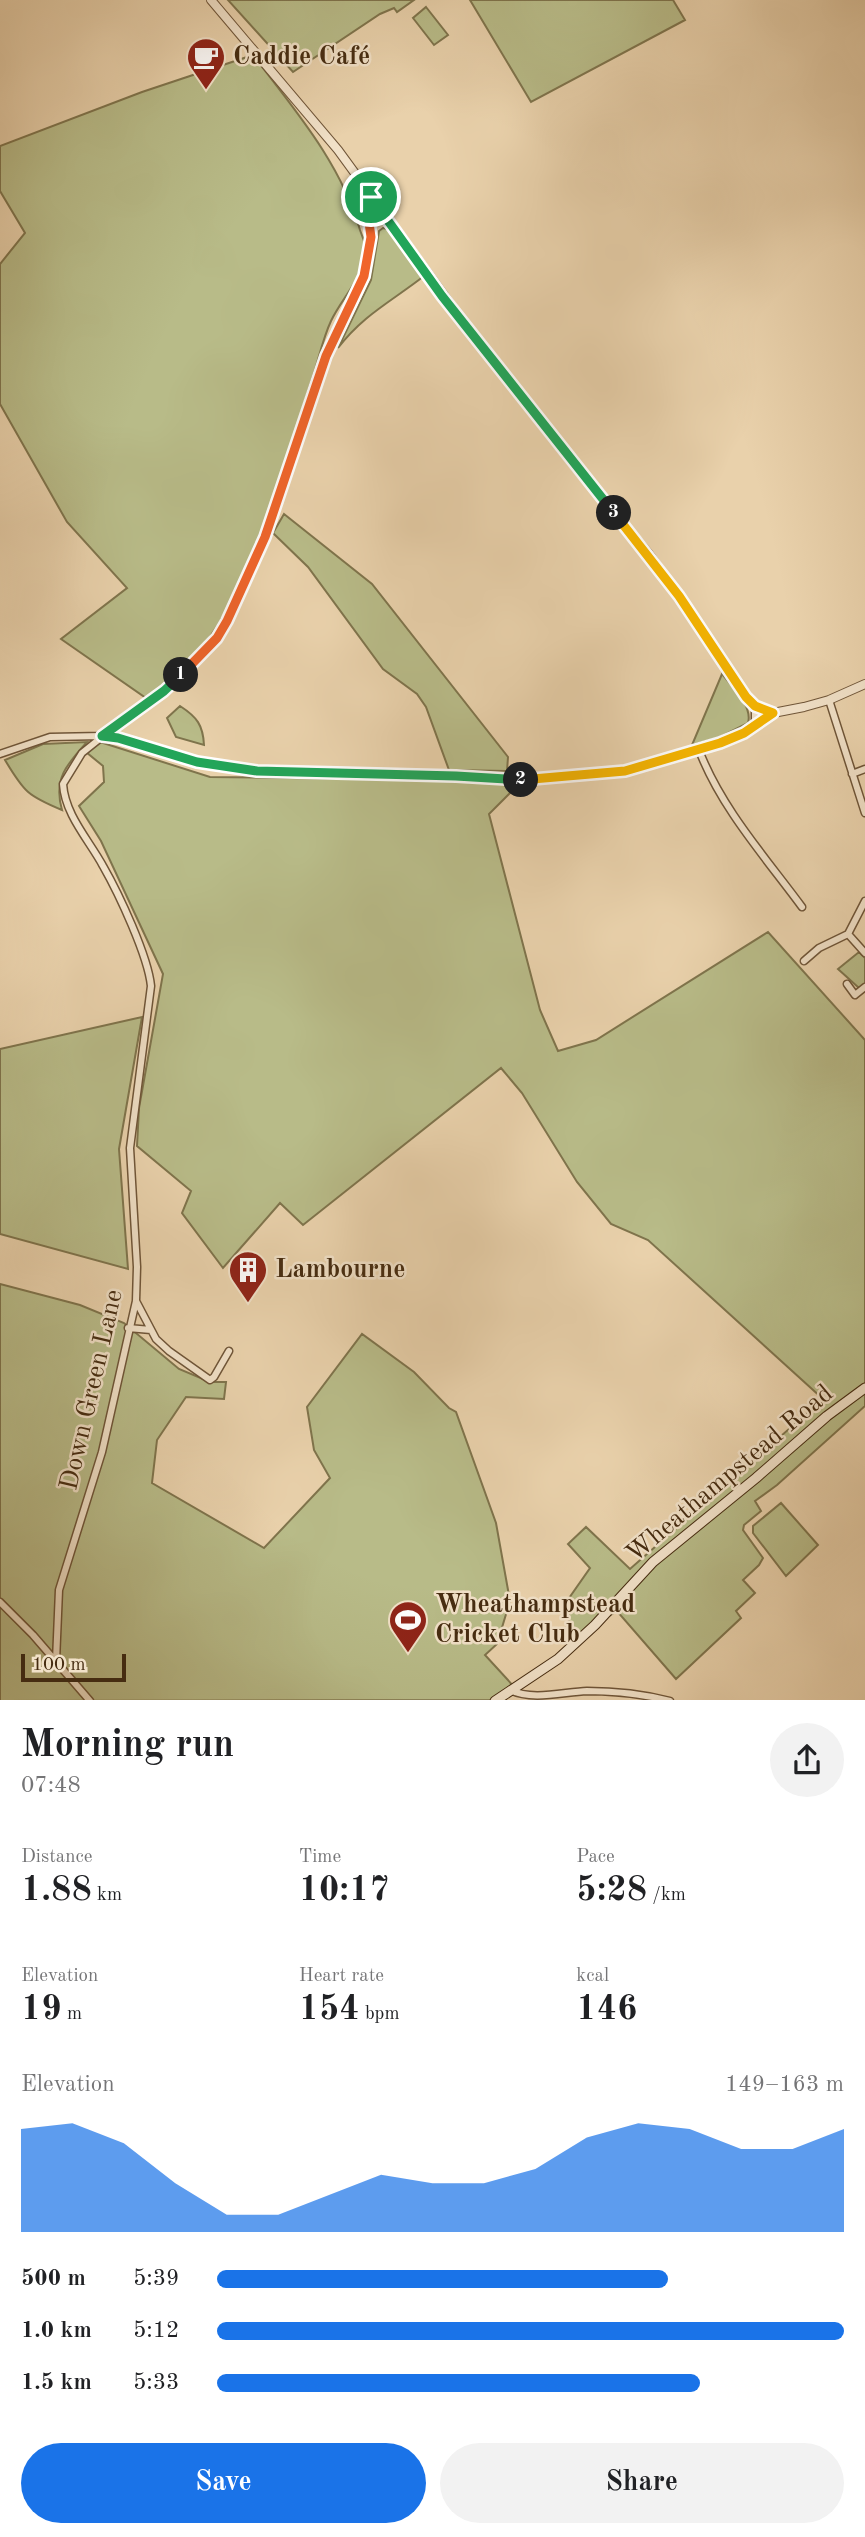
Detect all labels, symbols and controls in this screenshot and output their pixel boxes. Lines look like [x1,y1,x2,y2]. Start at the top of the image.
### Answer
cafe icon: Caddie Café [185,36,227,91]
place label: Caddie Café [233,44,370,70]
pin [341,167,401,227]
icon: arrive [352,178,390,216]
pin: 3 [596,496,632,530]
text: 3 [608,503,619,522]
pin: 1 [164,658,198,692]
text: 1 [175,665,186,684]
pin: 2 [504,762,538,798]
text: 2 [515,770,526,789]
building icon: Lambourne [227,1249,269,1304]
place label: Lambourne [275,1257,406,1283]
street label: Down Green Lane [56,1287,128,1493]
street label: Wheathampstead Road [622,1380,838,1568]
place label: Wheathampstead Cricket Club [435,1592,635,1648]
sports icon: Wheathampstead Cricket Club [387,1599,429,1654]
scale bar [21,1652,126,1683]
text: 100 m [32,1656,85,1675]
button: share [770,1723,844,1797]
text: Morning run [21,1727,234,1765]
text: 07:48 [21,1774,81,1797]
text: Distance [21,1848,93,1867]
text: Time [299,1848,341,1867]
text: Pace [576,1848,615,1867]
text: 1.88 [21,1873,92,1908]
text: 10:17 [299,1873,390,1908]
text: 5:28 [576,1873,647,1908]
text: km [92,1886,122,1905]
text: /km [647,1886,686,1905]
text: Elevation [21,1967,98,1986]
text: Heart rate [299,1967,384,1986]
text: kcal [576,1967,609,1986]
text: 19 [21,1992,62,2027]
text: 154 [299,1992,360,2027]
text: 146 [576,1992,637,2027]
text: m [62,2005,82,2024]
text: bpm [360,2005,400,2024]
text: Elevation [21,2073,115,2096]
text: 149–163 m [725,2073,844,2096]
text: 500 m [21,2267,86,2290]
text: 5:39 [133,2267,179,2290]
text: 1.0 km [21,2319,92,2342]
text: 5:12 [133,2319,179,2342]
text: 1.5 km [21,2371,92,2394]
text: 5:33 [133,2371,179,2394]
button: Save [21,2443,426,2523]
button: Share [440,2443,844,2523]

